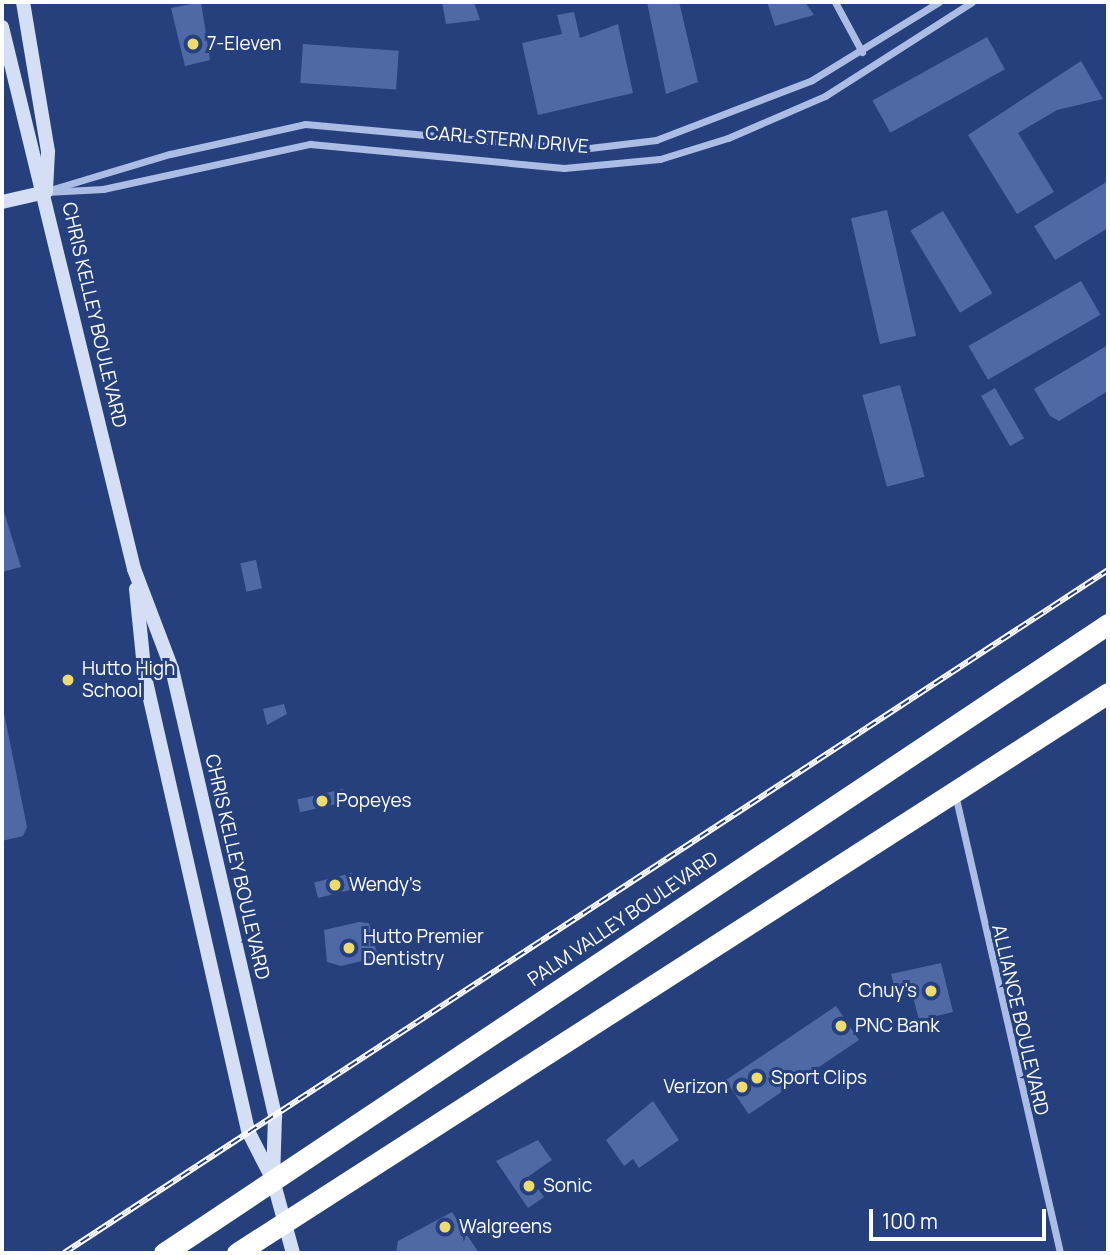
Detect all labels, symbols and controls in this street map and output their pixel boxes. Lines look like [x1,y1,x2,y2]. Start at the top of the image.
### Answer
place label: 7-Eleven [207,33,282,55]
marker: 7-Eleven [185,36,201,52]
street label: CARL STERN DRIVE [424,121,590,159]
street label: CHRIS KELLEY BOULEVARD [57,200,131,430]
place label: Hutto High School [82,658,175,702]
marker: Hutto High School [60,672,76,688]
street label: CHRIS KELLEY BOULEVARD [200,752,274,982]
place label: Popeyes [336,790,412,812]
marker: Popeyes [314,793,330,809]
street label: PALM VALLEY BOULEVARD [523,847,723,991]
place label: Wendy's [349,874,421,896]
marker: Wendy's [327,877,343,893]
street label: ALLIANCE BOULEVARD [987,922,1053,1118]
place label: Hutto Premier Dentistry [363,926,484,970]
marker: Hutto Premier Dentistry [341,940,357,956]
place label: Chuy's [858,980,917,1002]
marker: Chuy's [923,983,939,999]
place label: PNC Bank [855,1015,940,1037]
marker: PNC Bank [833,1018,849,1034]
place label: Sport Clips [771,1067,867,1089]
marker: Sport Clips [749,1070,765,1086]
place label: Verizon [663,1076,728,1098]
marker: Verizon [734,1079,750,1095]
place label: Sonic [543,1175,592,1197]
marker: Sonic [521,1178,537,1194]
scale bar [872,1196,1049,1240]
text: 100 m [882,1207,938,1235]
place label: Walgreens [459,1216,552,1238]
marker: Walgreens [437,1219,453,1235]

